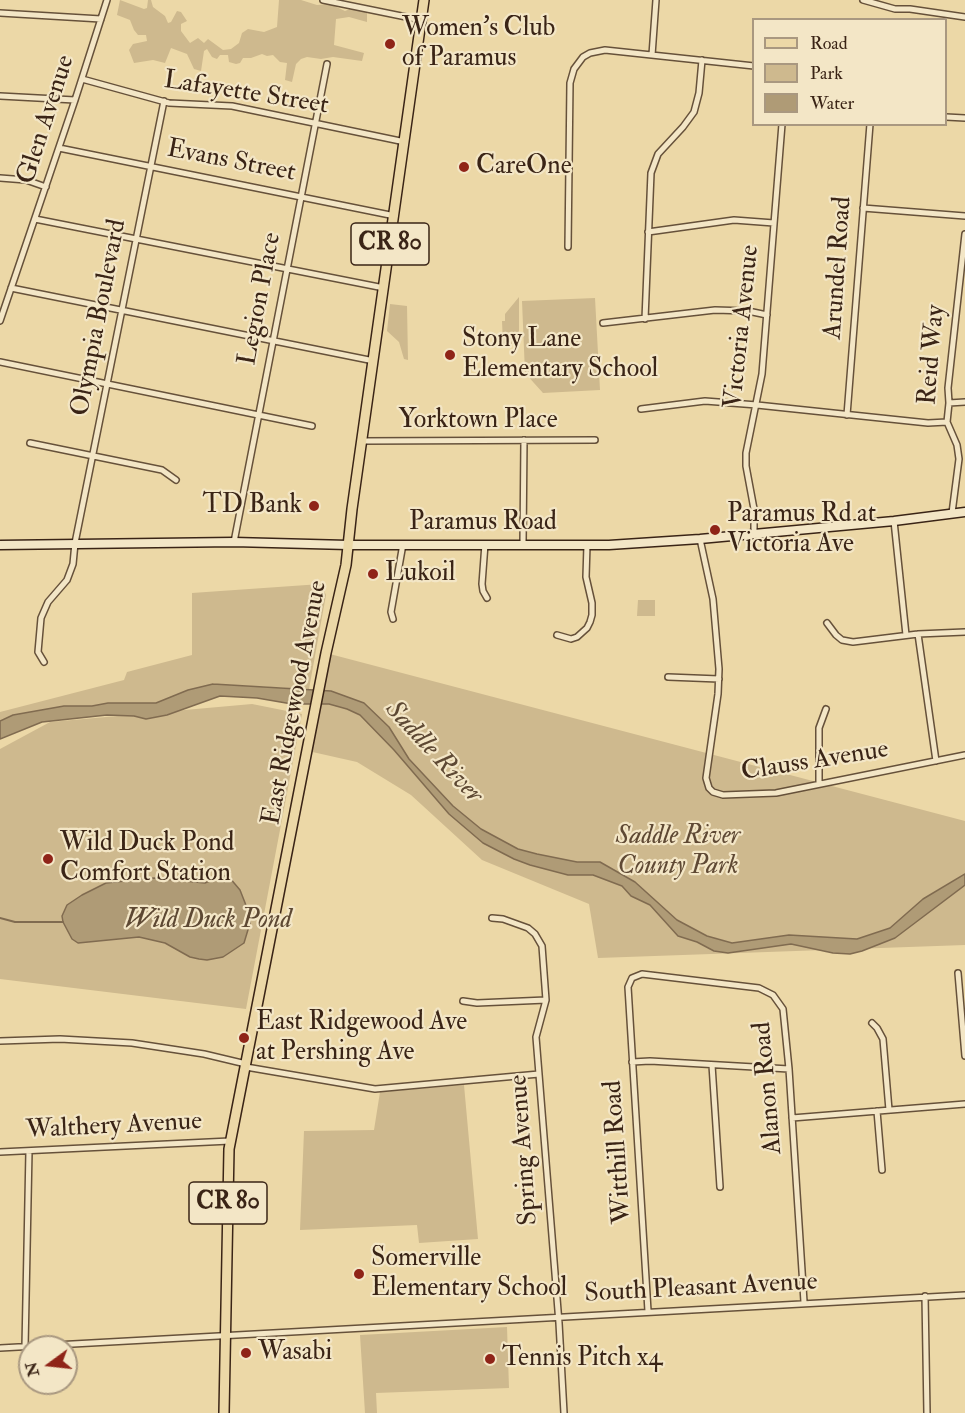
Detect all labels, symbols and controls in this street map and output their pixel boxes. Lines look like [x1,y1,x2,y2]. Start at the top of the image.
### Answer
place label: Women's Club of Paramus [402,13,555,74]
legend [752,18,947,126]
text: Road [810,32,848,55]
marker: Women's Club of Paramus [383,37,397,51]
street label: Glen Avenue [12,52,82,188]
text: Park [810,62,843,85]
street label: Lafayette Street [161,66,331,122]
text: Water [810,92,854,115]
street label: Evans Street [164,134,298,190]
place label: CareOne [476,151,572,183]
marker: CareOne [457,160,471,174]
street label: Arundel Road [818,196,860,340]
street label: Olympia Boulevard [66,217,134,419]
road number: CR 80 [351,223,429,265]
street label: Legion Place [233,230,289,368]
street label: Victoria Avenue [719,244,767,410]
street label: Reid Way [913,304,953,406]
place label: Stony Lane Elementary School [462,324,658,386]
marker: Stony Lane Elementary School [443,348,457,362]
street label: Yorktown Place [398,405,558,437]
place label: TD Bank [202,490,302,522]
marker: TD Bank [307,499,321,513]
place label: Paramus Rd at Victoria Ave [727,499,876,560]
street label: Paramus Road [409,507,557,539]
marker: Paramus Rd at Victoria Ave [708,523,722,537]
place label: Lukoil [385,558,455,590]
marker: Lukoil [366,567,380,581]
street label: East Ridgewood Avenue [257,578,335,828]
water label: Saddle River [377,695,489,811]
street label: Clauss Avenue [739,735,891,789]
park label: Saddle River County Park [616,821,740,882]
place label: Wild Duck Pond Comfort Station [60,828,234,890]
marker: Wild Duck Pond Comfort Station [41,852,55,866]
water label: Wild Duck Pond [124,905,292,937]
place label: East Ridgewood Ave at Pershing Ave [256,1007,467,1068]
street label: Alanon Road [748,1020,790,1156]
marker: East Ridgewood Ave at Pershing Ave [237,1031,251,1045]
street label: Spring Avenue [504,1074,546,1226]
street label: Witthill Road [598,1079,640,1225]
street label: Walthery Avenue [25,1107,203,1147]
road number: CR 80 [189,1182,267,1224]
place label: Somerville Elementary School [371,1243,567,1304]
marker: Somerville Elementary School [352,1267,366,1281]
street label: South Pleasant Avenue [584,1267,818,1311]
north arrow [18,1335,78,1395]
place label: Wasabi [258,1337,332,1369]
place label: Tennis Pitch x4 [502,1343,662,1375]
marker: Wasabi [239,1346,253,1360]
marker: Tennis Pitch x4 [483,1352,497,1366]
text: N [21,1360,44,1379]

